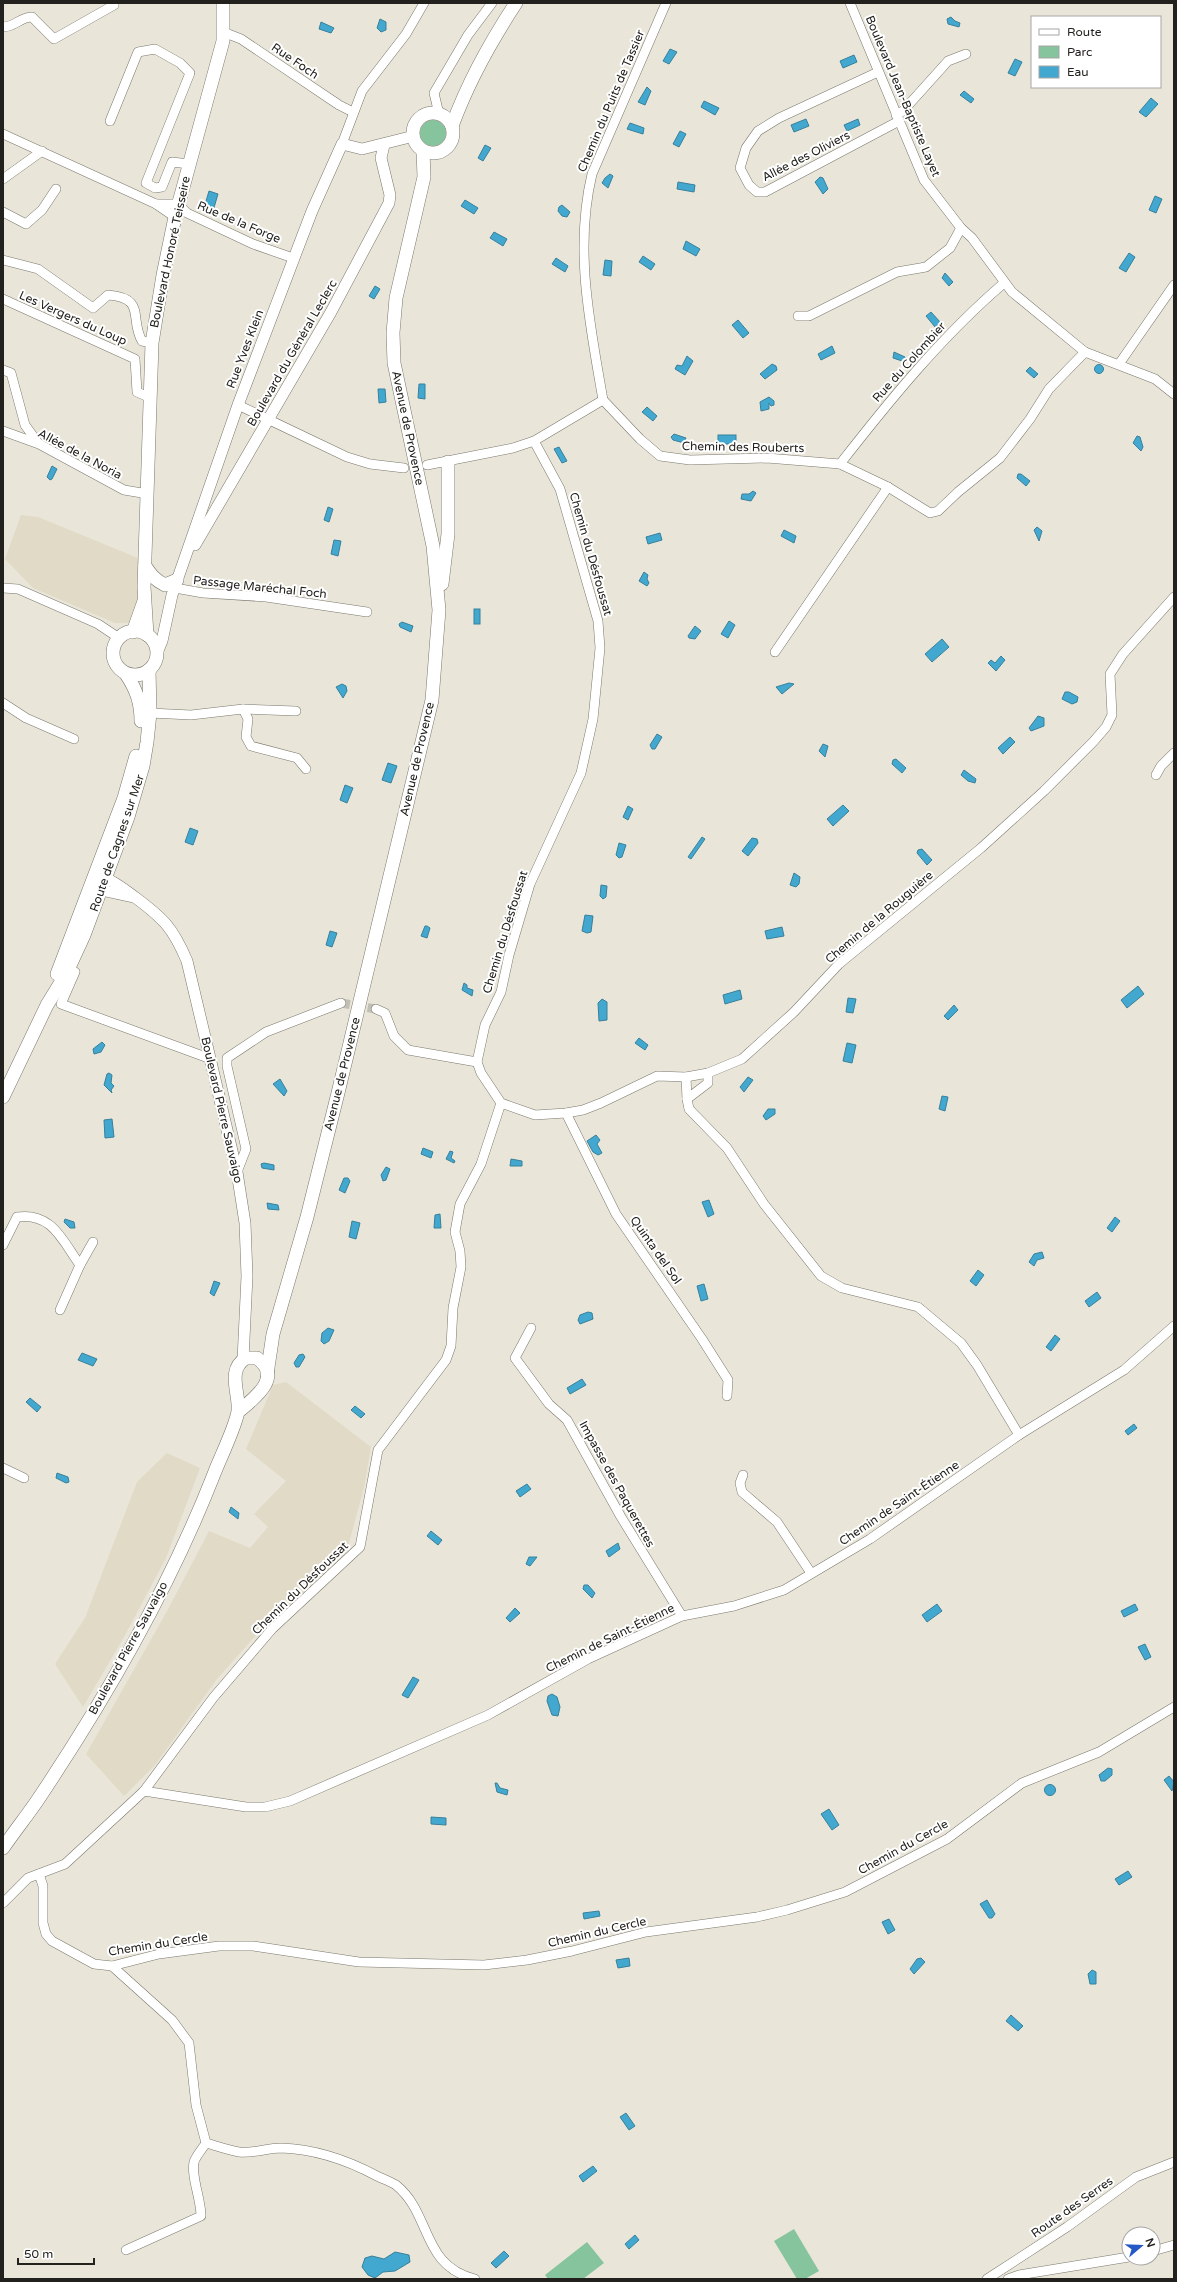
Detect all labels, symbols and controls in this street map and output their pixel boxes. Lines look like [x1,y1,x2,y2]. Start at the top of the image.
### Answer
street label: Boulevard Jean-Baptiste Layet [863,13,944,179]
legend [1031,16,1161,88]
text: Route [1067,25,1102,39]
street label: Chemin du Puits de Tassier [575,27,648,174]
street label: Rue Foch [269,40,321,82]
text: Parc [1067,45,1092,59]
text: Eau [1067,65,1089,79]
street label: Allée des Oliviers [760,128,853,184]
street label: Boulevard Honoré Teisseire [147,175,193,329]
street label: Rue de la Forge [195,198,283,246]
street label: Boulevard du Général Leclerc [244,277,340,429]
street label: Les Vergers du Loup [17,288,129,348]
street label: Rue Yves Klein [224,308,266,390]
street label: Rue du Colombier [870,319,949,405]
street label: Avenue de Provence [389,369,427,487]
street label: Allée de la Noria [36,426,124,482]
street label: Chemin des Rouberts [682,439,805,455]
street label: Chemin du Désfoussat [567,491,615,618]
street label: Passage Maréchal Foch [193,573,327,601]
street label: Avenue de Provence [397,700,437,817]
street label: Route de Cagnes sur Mer [87,772,147,913]
street label: Chemin du Désfoussat [480,868,530,995]
street label: Chemin de la Rouguière [822,868,936,966]
street label: Avenue de Provence [321,1016,363,1132]
street label: Boulevard Pierre Sauvaigo [198,1035,246,1185]
street label: Quinta del Sol [627,1213,685,1287]
street label: Impasse des Paquerettes [576,1418,658,1550]
street label: Chemin de Saint-Étienne [836,1458,962,1548]
street label: Chemin du Désfoussat [249,1538,351,1637]
street label: Boulevard Pierre Sauvaigo [86,1579,170,1717]
street label: Chemin de Saint-Étienne [543,1601,677,1675]
street label: Chemin du Cercle [856,1816,950,1877]
street label: Chemin du Cercle [547,1914,648,1950]
street label: Chemin du Cercle [107,1929,209,1959]
street label: Route des Serres [1028,2173,1116,2240]
north arrow [1121,2226,1161,2266]
text: N [1142,2237,1158,2249]
scale bar [18,2240,94,2266]
text: 50 m [24,2247,53,2261]

